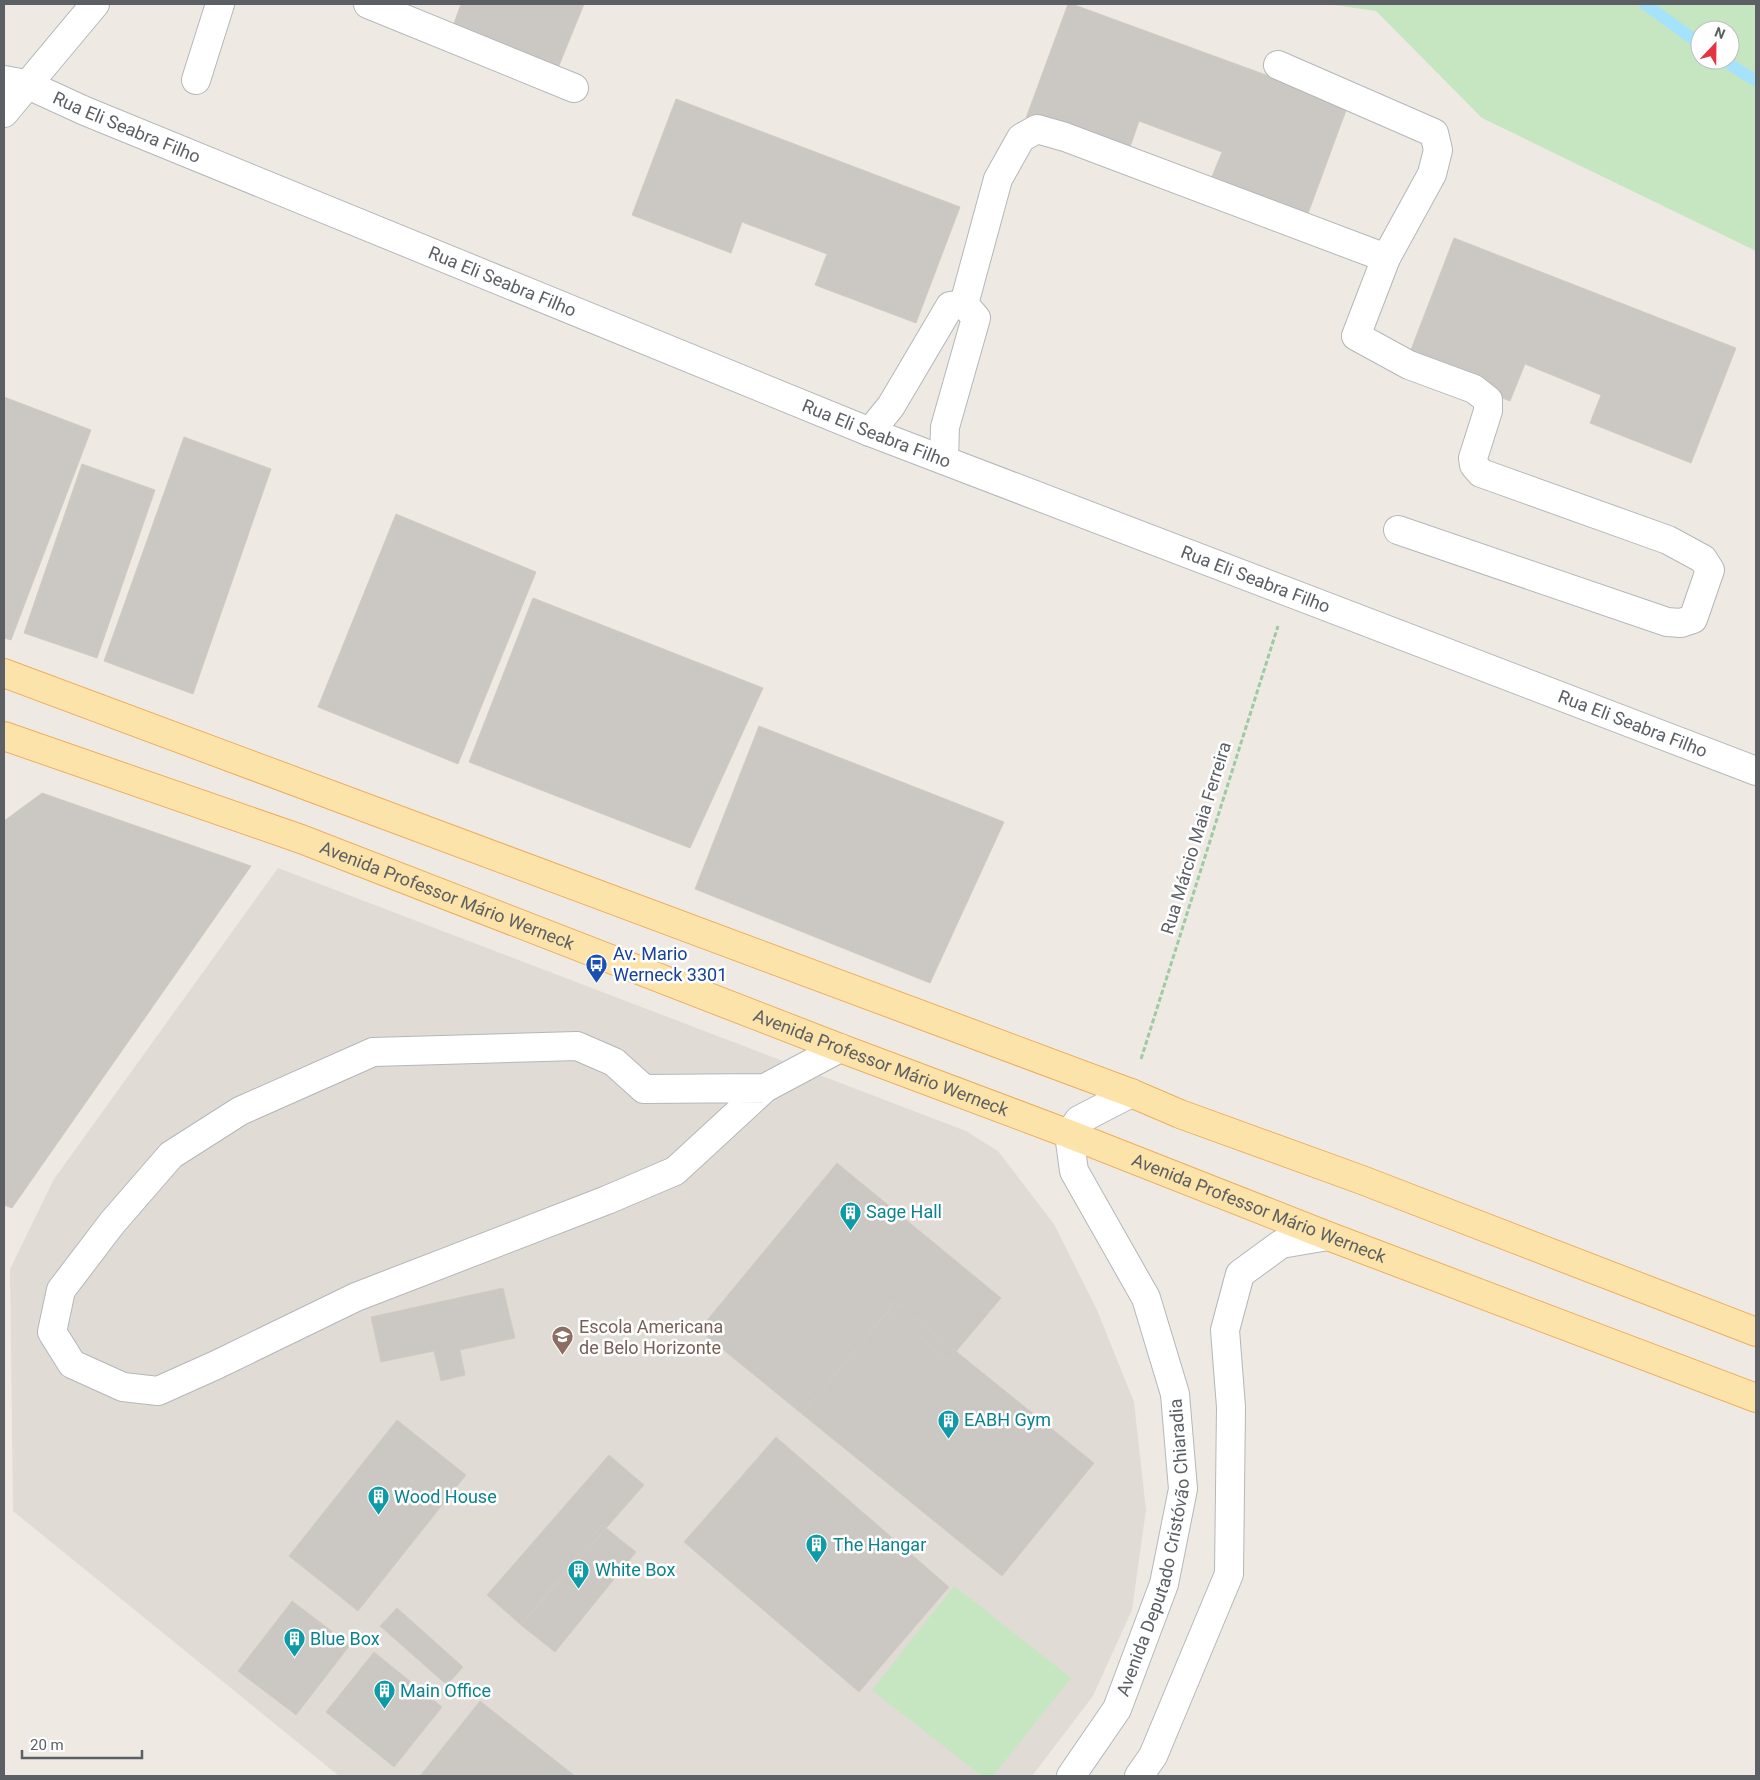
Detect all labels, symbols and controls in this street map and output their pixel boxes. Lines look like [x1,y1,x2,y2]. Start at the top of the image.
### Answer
north arrow [1690,20,1740,70]
text: N [1712,24,1727,42]
street label: Rua Eli Seabra Filho [50,87,204,167]
street label: Rua Eli Seabra Filho [425,242,579,321]
street label: Rua Eli Seabra Filho [799,394,954,472]
street label: Rua Eli Seabra Filho [1178,541,1333,617]
street label: Rua Eli Seabra Filho [1555,685,1710,761]
street label: Rua Márcio Maia Ferreira [1156,739,1235,937]
street label: Avenida Professor Mário Werneck [317,836,578,954]
place label: Av. Mario Werneck 3301 [613,943,727,985]
bus stop icon: Av. Mario Werneck 3301 [585,952,609,983]
street label: Avenida Professor Mário Werneck [751,1005,1012,1121]
street label: Avenida Professor Mário Werneck [1129,1149,1390,1267]
building icon: Sage Hall [838,1200,862,1231]
place label: Sage Hall [866,1201,942,1222]
place label: Escola Americana de Belo Horizonte [579,1316,723,1358]
school or university icon: Escola Americana de Belo Horizonte [551,1325,575,1356]
street label: Avenida Deputado Cristóvão Chiaradia [1112,1398,1193,1699]
building icon: EABH Gym [936,1408,960,1439]
place label: EABH Gym [964,1409,1051,1430]
building icon: Wood House [366,1485,390,1516]
place label: Wood House [394,1486,497,1507]
building icon: The Hangar [805,1533,829,1564]
place label: The Hangar [833,1534,926,1555]
building icon: White Box [567,1558,591,1589]
place label: White Box [595,1559,675,1580]
building icon: Blue Box [282,1627,306,1658]
place label: Blue Box [310,1628,380,1649]
building icon: Main Office [372,1679,396,1710]
place label: Main Office [400,1680,491,1701]
scale bar [22,1728,142,1760]
text: 20 m [30,1736,64,1754]

